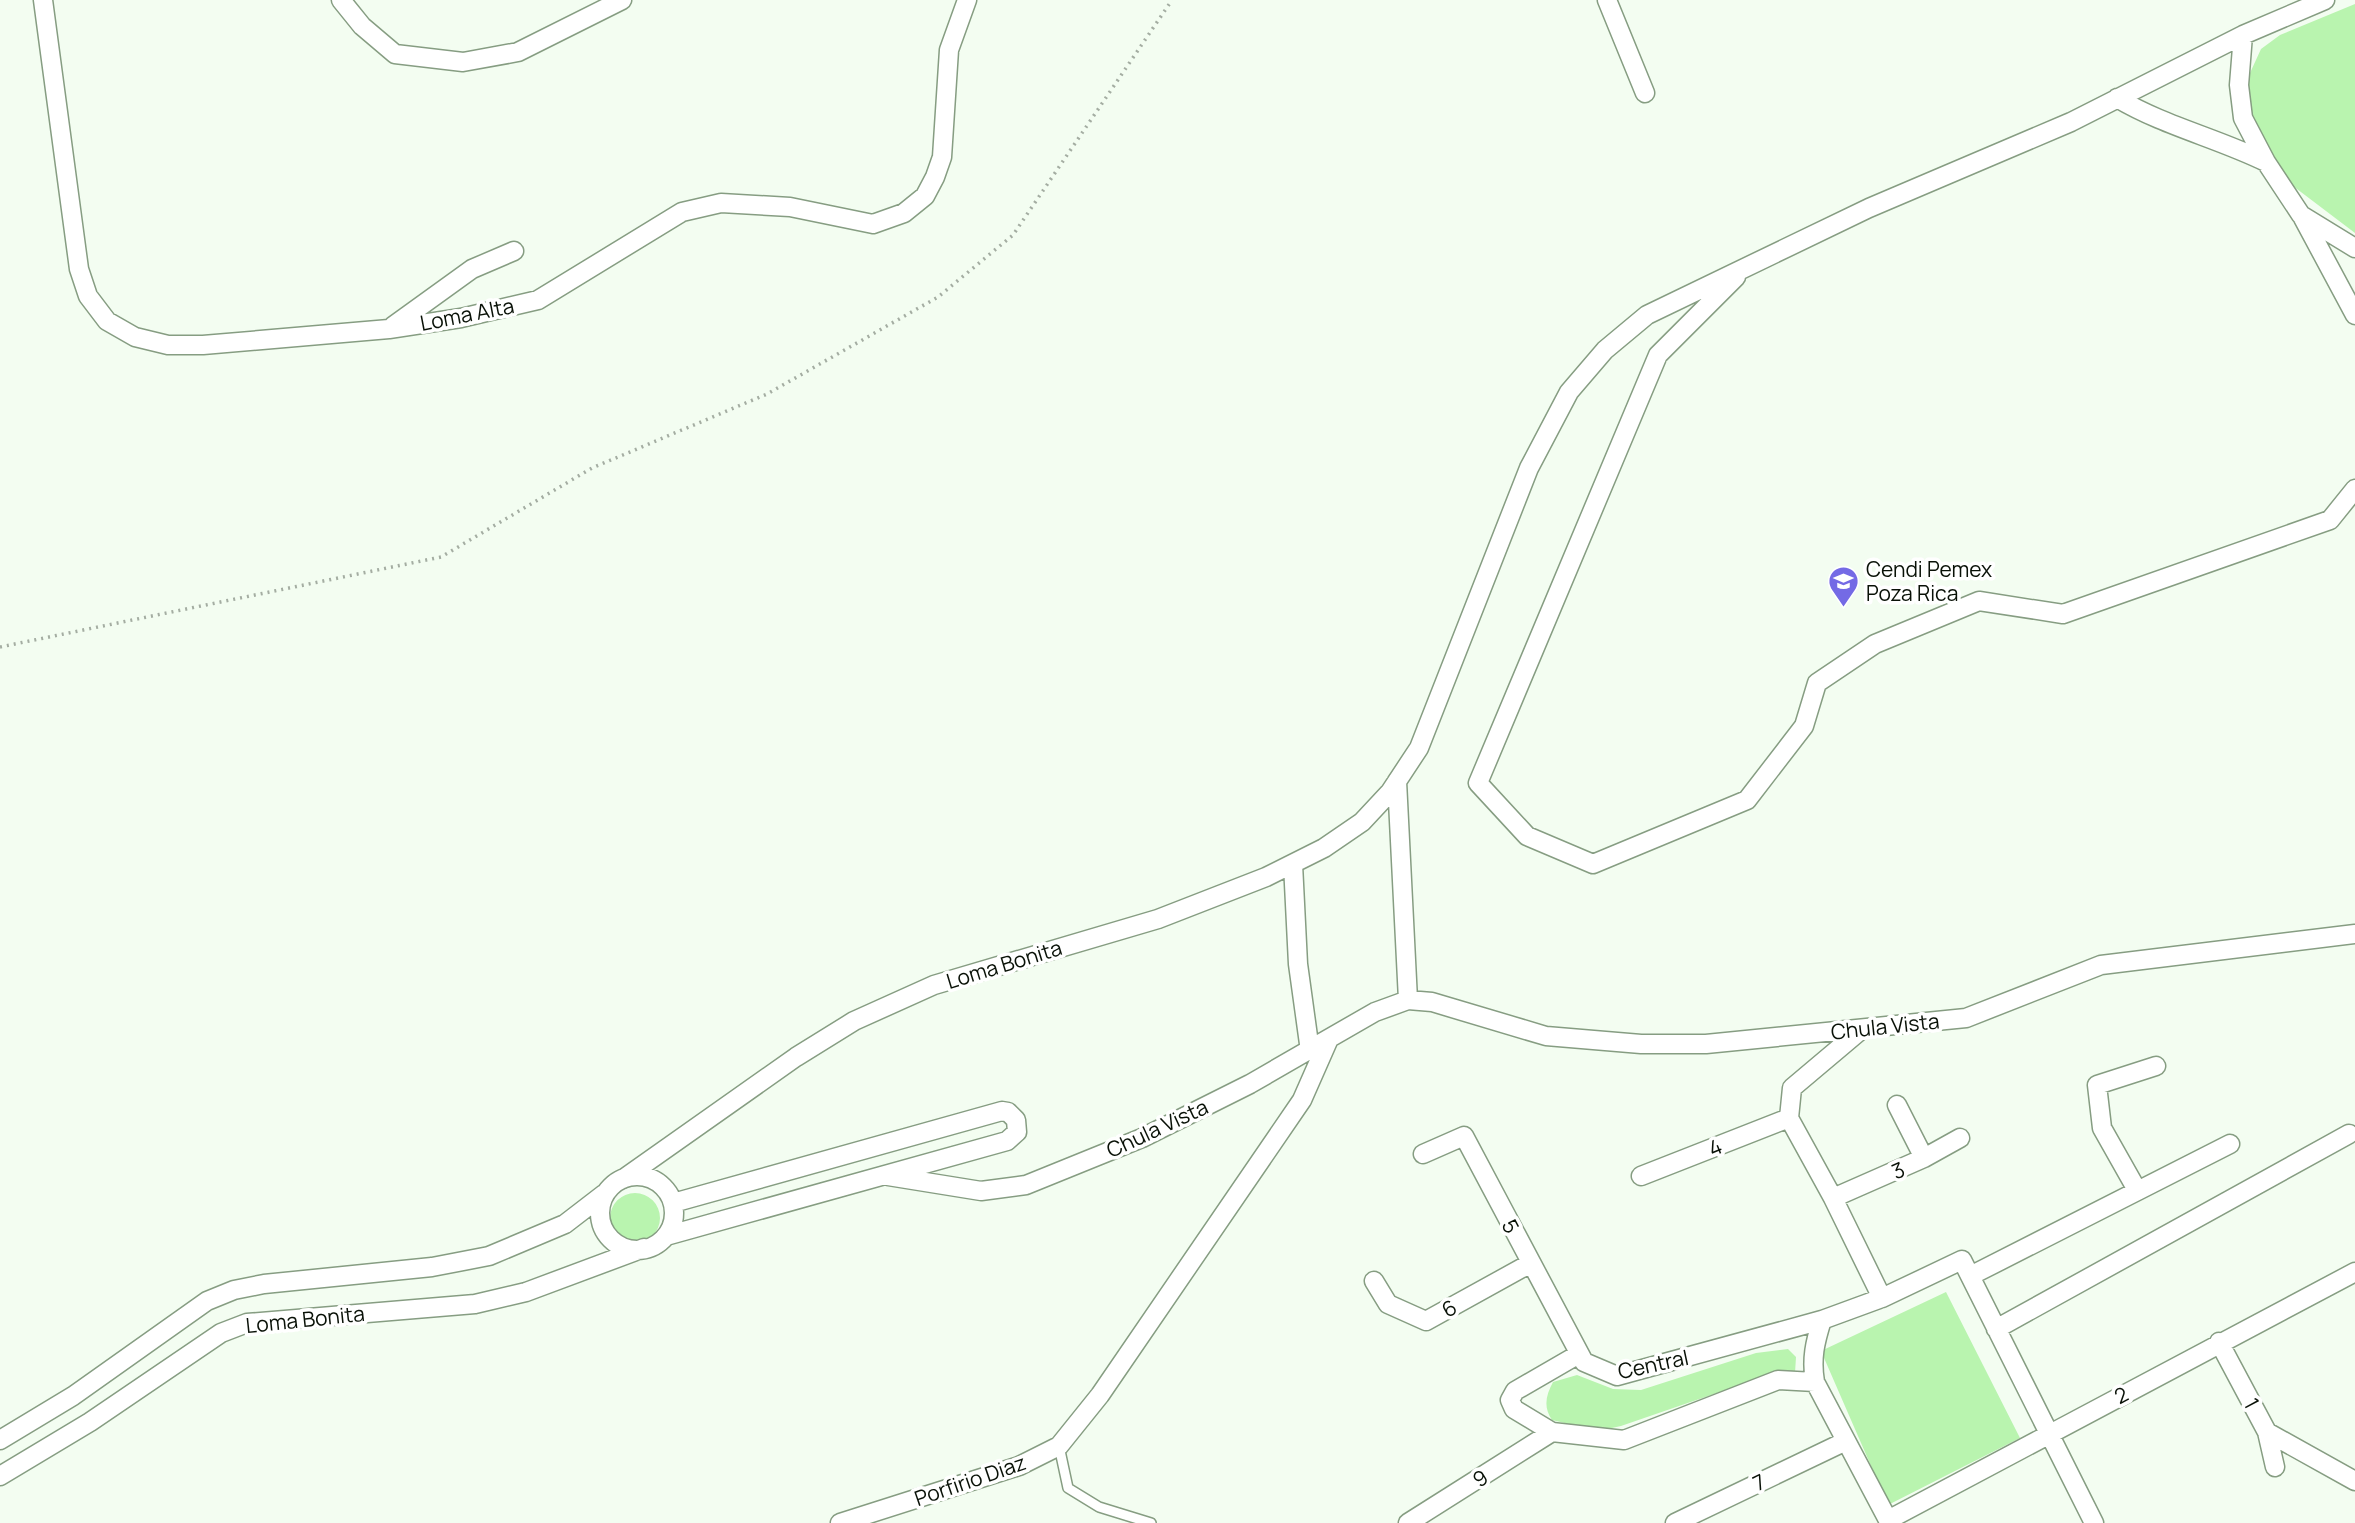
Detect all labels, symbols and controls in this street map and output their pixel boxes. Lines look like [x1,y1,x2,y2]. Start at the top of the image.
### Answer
street label: Loma Alta [418,291,516,337]
place label: Cendi Pemex Poza Rica [1866,555,1992,607]
school or university icon: Cendi Pemex Poza Rica [1826,564,1860,608]
street label: Loma Bonita [943,933,1065,995]
street label: Chula Vista [1829,1006,1941,1046]
street label: Chula Vista [1102,1092,1212,1164]
street label: 4 [1704,1132,1726,1162]
street label: 3 [1887,1155,1909,1185]
street label: 5 [1496,1214,1526,1238]
street label: 6 [1437,1293,1461,1323]
street label: Loma Bonita [244,1299,366,1339]
street label: Central [1615,1343,1691,1385]
street label: 2 [2109,1380,2133,1410]
street label: 1 [2238,1393,2266,1413]
street label: Porfirio Diaz [911,1448,1029,1512]
street label: 9 [1467,1463,1493,1493]
street label: 7 [1748,1467,1770,1497]

